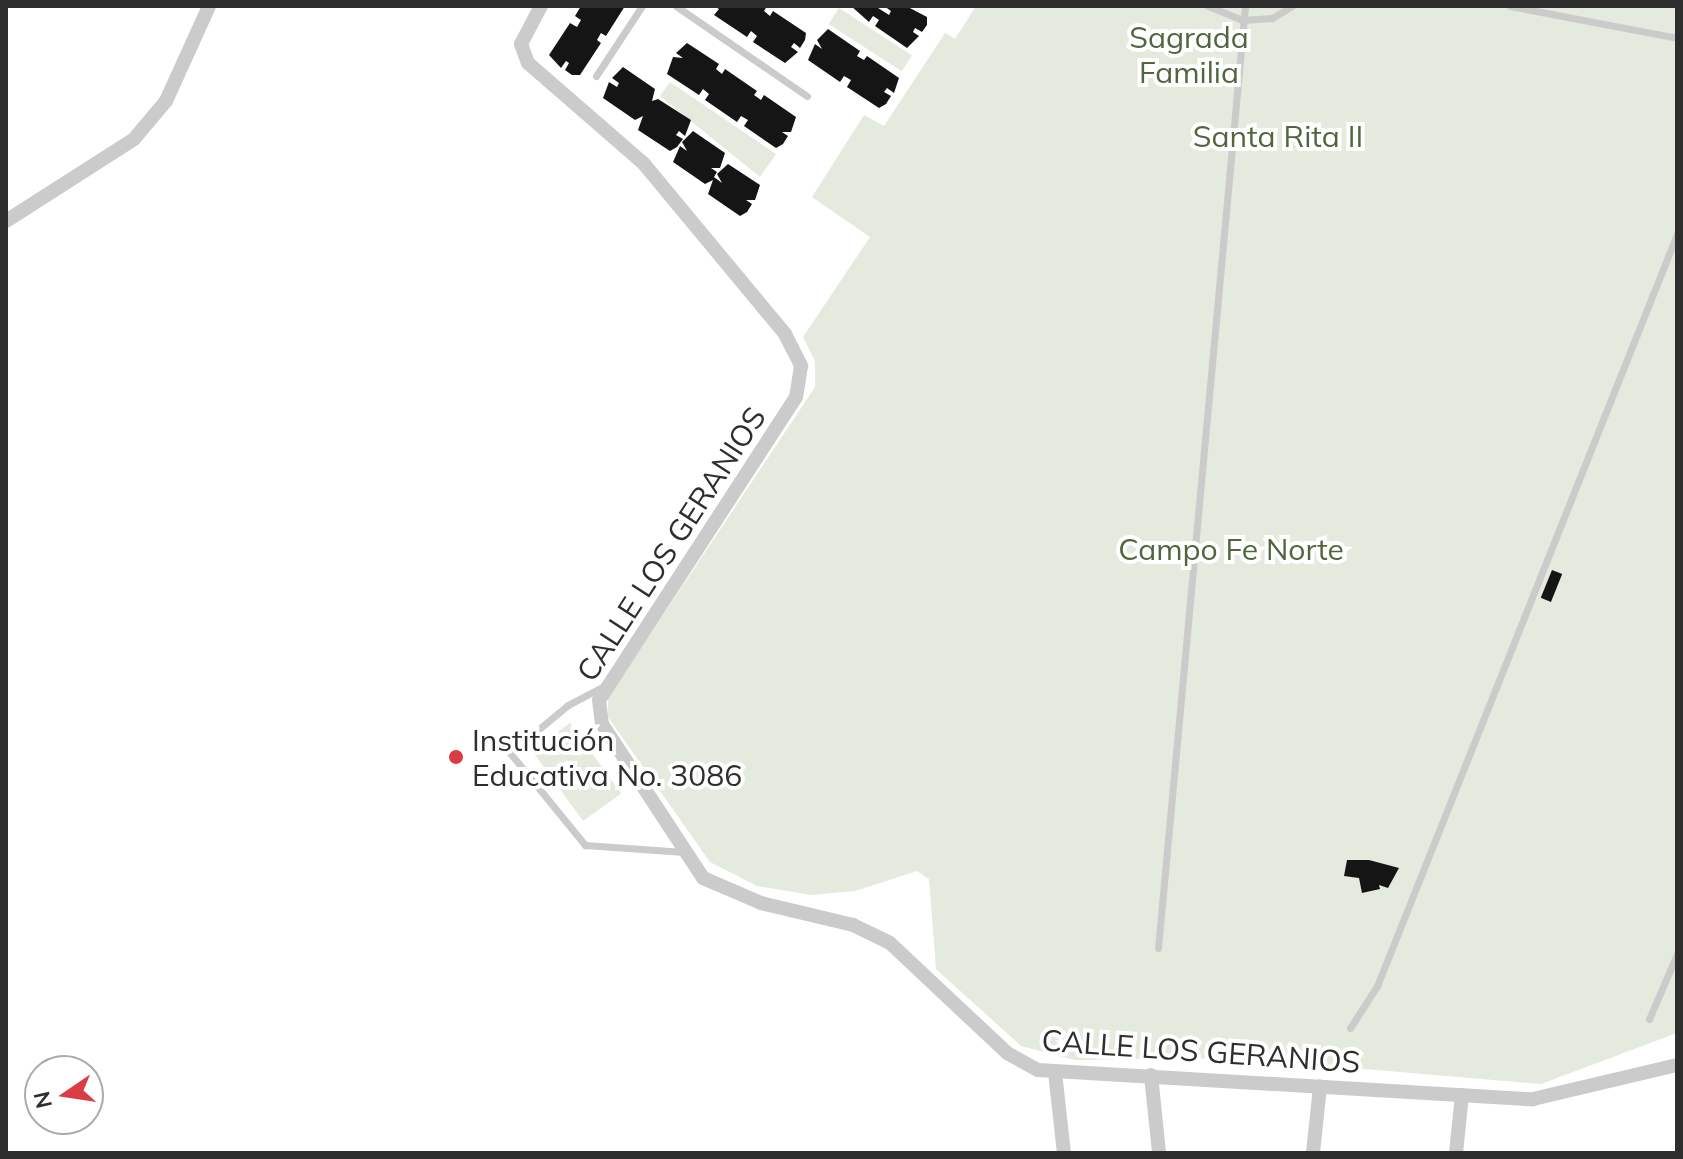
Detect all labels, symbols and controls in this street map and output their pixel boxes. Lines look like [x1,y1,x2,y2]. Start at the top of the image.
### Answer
park label: Sagrada Familia [1129,19,1249,90]
park label: Santa Rita II [1193,118,1363,154]
street label: CALLE LOS GERANIOS [569,400,773,688]
park label: Campo Fe Norte [1118,531,1344,567]
place label: Institución Educativa No. 3086 [472,722,742,792]
marker: Institución Educativa No. 3086 [447,748,465,766]
street label: CALLE LOS GERANIOS [1041,1022,1361,1080]
north arrow [24,1055,104,1135]
text: N [27,1089,58,1111]

